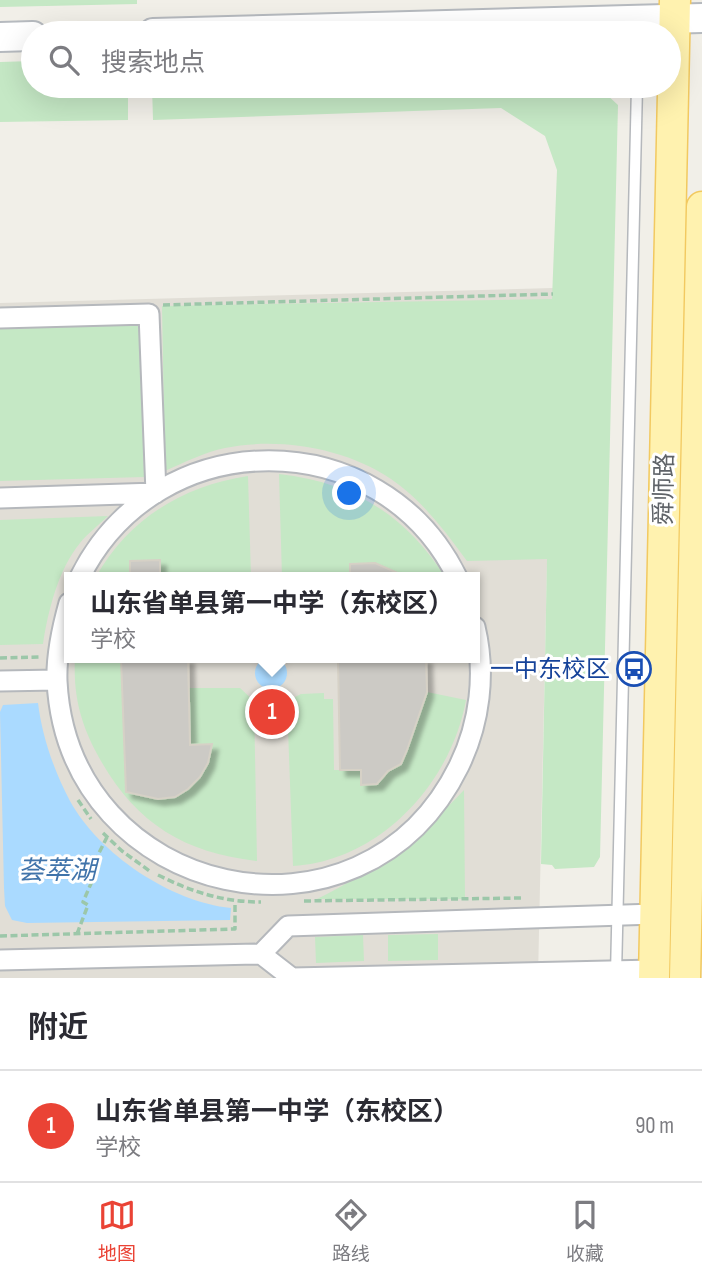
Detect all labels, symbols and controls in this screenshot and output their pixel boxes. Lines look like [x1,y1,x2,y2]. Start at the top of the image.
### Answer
search box [21,21,681,98]
icon: search [45,41,83,79]
text: 搜索地点 [101,48,205,79]
street label: 舜师路 [649,453,680,525]
your location [332,476,366,510]
popup [64,572,480,663]
text: 山东省单县第一中学（东校区） [90,589,454,620]
text: 学校 [90,626,136,654]
bus stop icon: 一中东校区 [615,650,653,688]
place label: 一中东校区 [490,655,610,684]
pin: 1 [249,686,295,738]
water label: 荟萃湖 [18,856,100,887]
text: 附近 [28,1010,88,1046]
text: 山东省单县第一中学（东校区） [95,1097,459,1128]
text: 1 [46,1112,56,1140]
text: 90 m [635,1112,674,1140]
text: 学校 [95,1134,141,1162]
tab: 地图 [98,1196,136,1266]
tab: 路线 [332,1196,370,1266]
tab: 收藏 [566,1196,604,1266]

